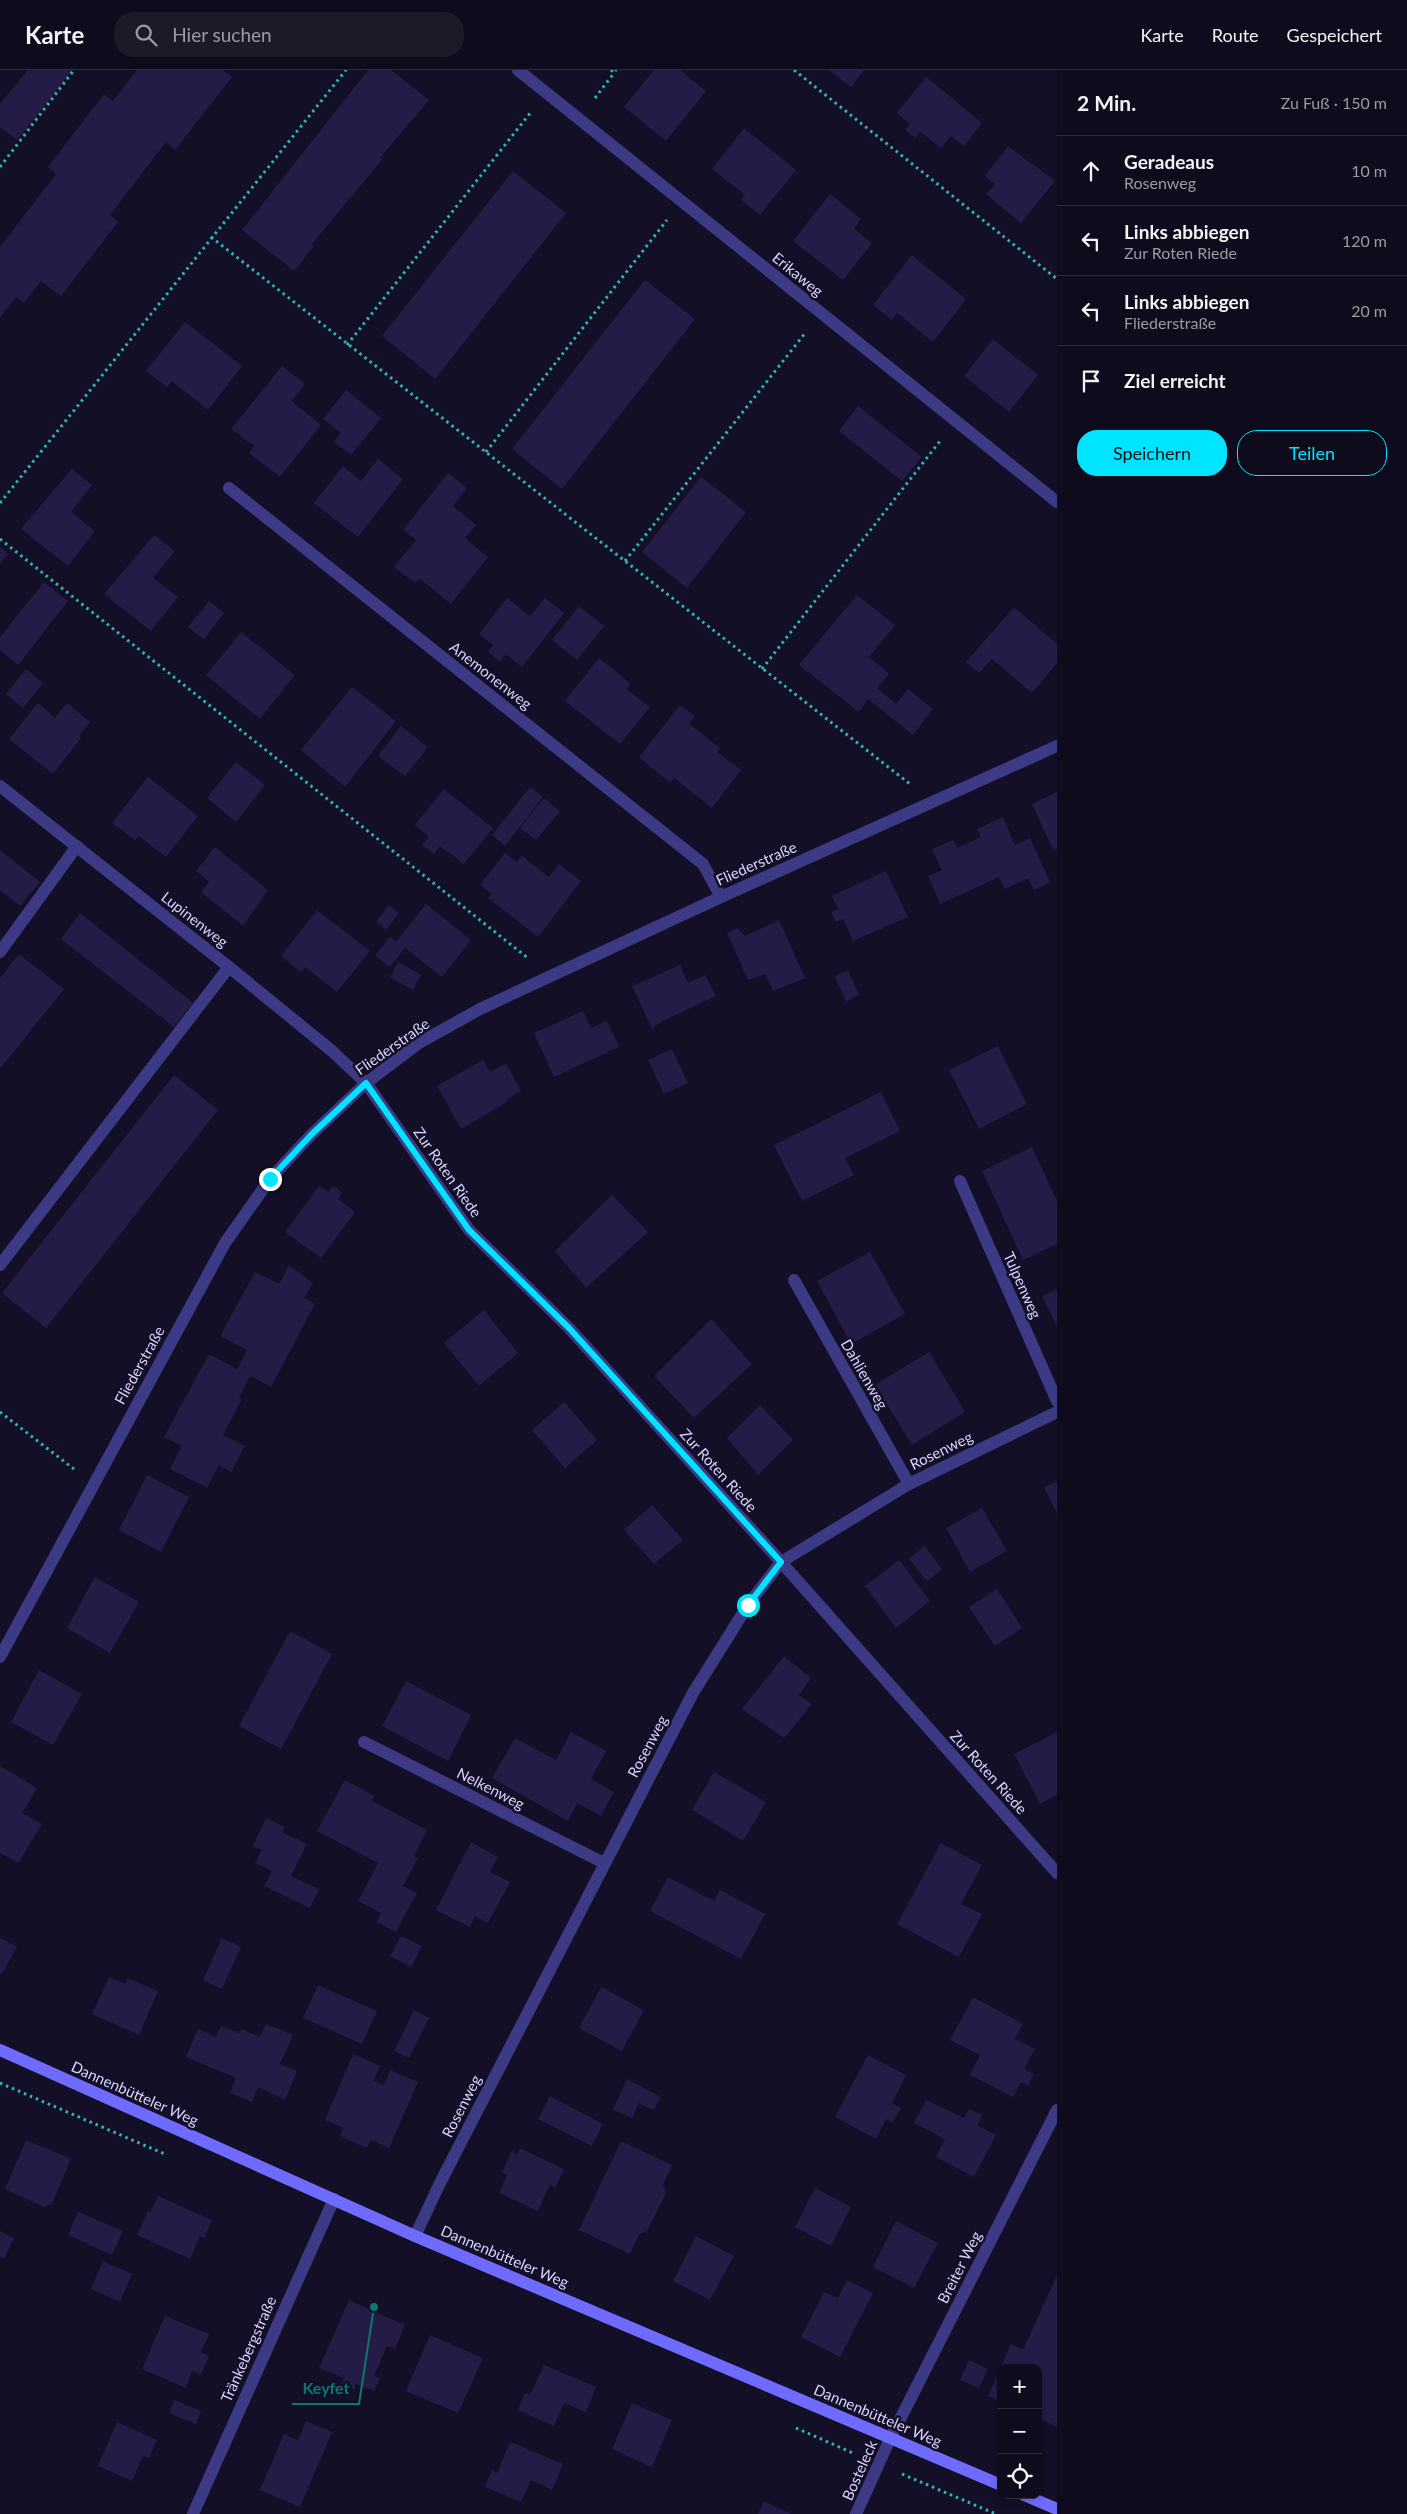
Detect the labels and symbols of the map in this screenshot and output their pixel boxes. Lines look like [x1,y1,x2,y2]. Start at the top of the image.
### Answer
street label: Erikaweg [769,248,827,300]
street label: Anemonenweg [446,637,536,713]
street label: Fliederstraße [713,837,799,889]
street label: Lupinenweg [158,887,232,951]
street label: Fliederstraße [351,1014,433,1078]
street label: Zur Roten Riede [410,1123,486,1221]
route end [259,1168,282,1191]
street label: Tulpenweg [1000,1249,1046,1321]
street label: Fliederstraße [110,1323,168,1407]
street label: Dahlienweg [838,1336,892,1412]
street label: Zur Roten Riede [677,1425,761,1515]
street label: Rosenweg [907,1427,975,1473]
route start [737,1594,760,1617]
street label: Rosenweg [623,1712,671,1780]
street label: Zur Roten Riede [947,1727,1031,1817]
street label: Nelkenweg [454,1763,528,1813]
street label: Dannenbütteler Weg [69,2057,202,2129]
street label: Rosenweg [438,2072,484,2140]
street label: Dannenbütteler Weg [438,2221,572,2291]
street label: Breiter Weg [933,2228,985,2306]
street label: Tränkebergstraße [217,2293,279,2405]
callout: Keyfet [292,2373,359,2404]
text: Keyfet [302,2378,350,2397]
street label: Dannenbütteler Weg [811,2380,945,2450]
street label: Bosteleck [838,2437,880,2503]

